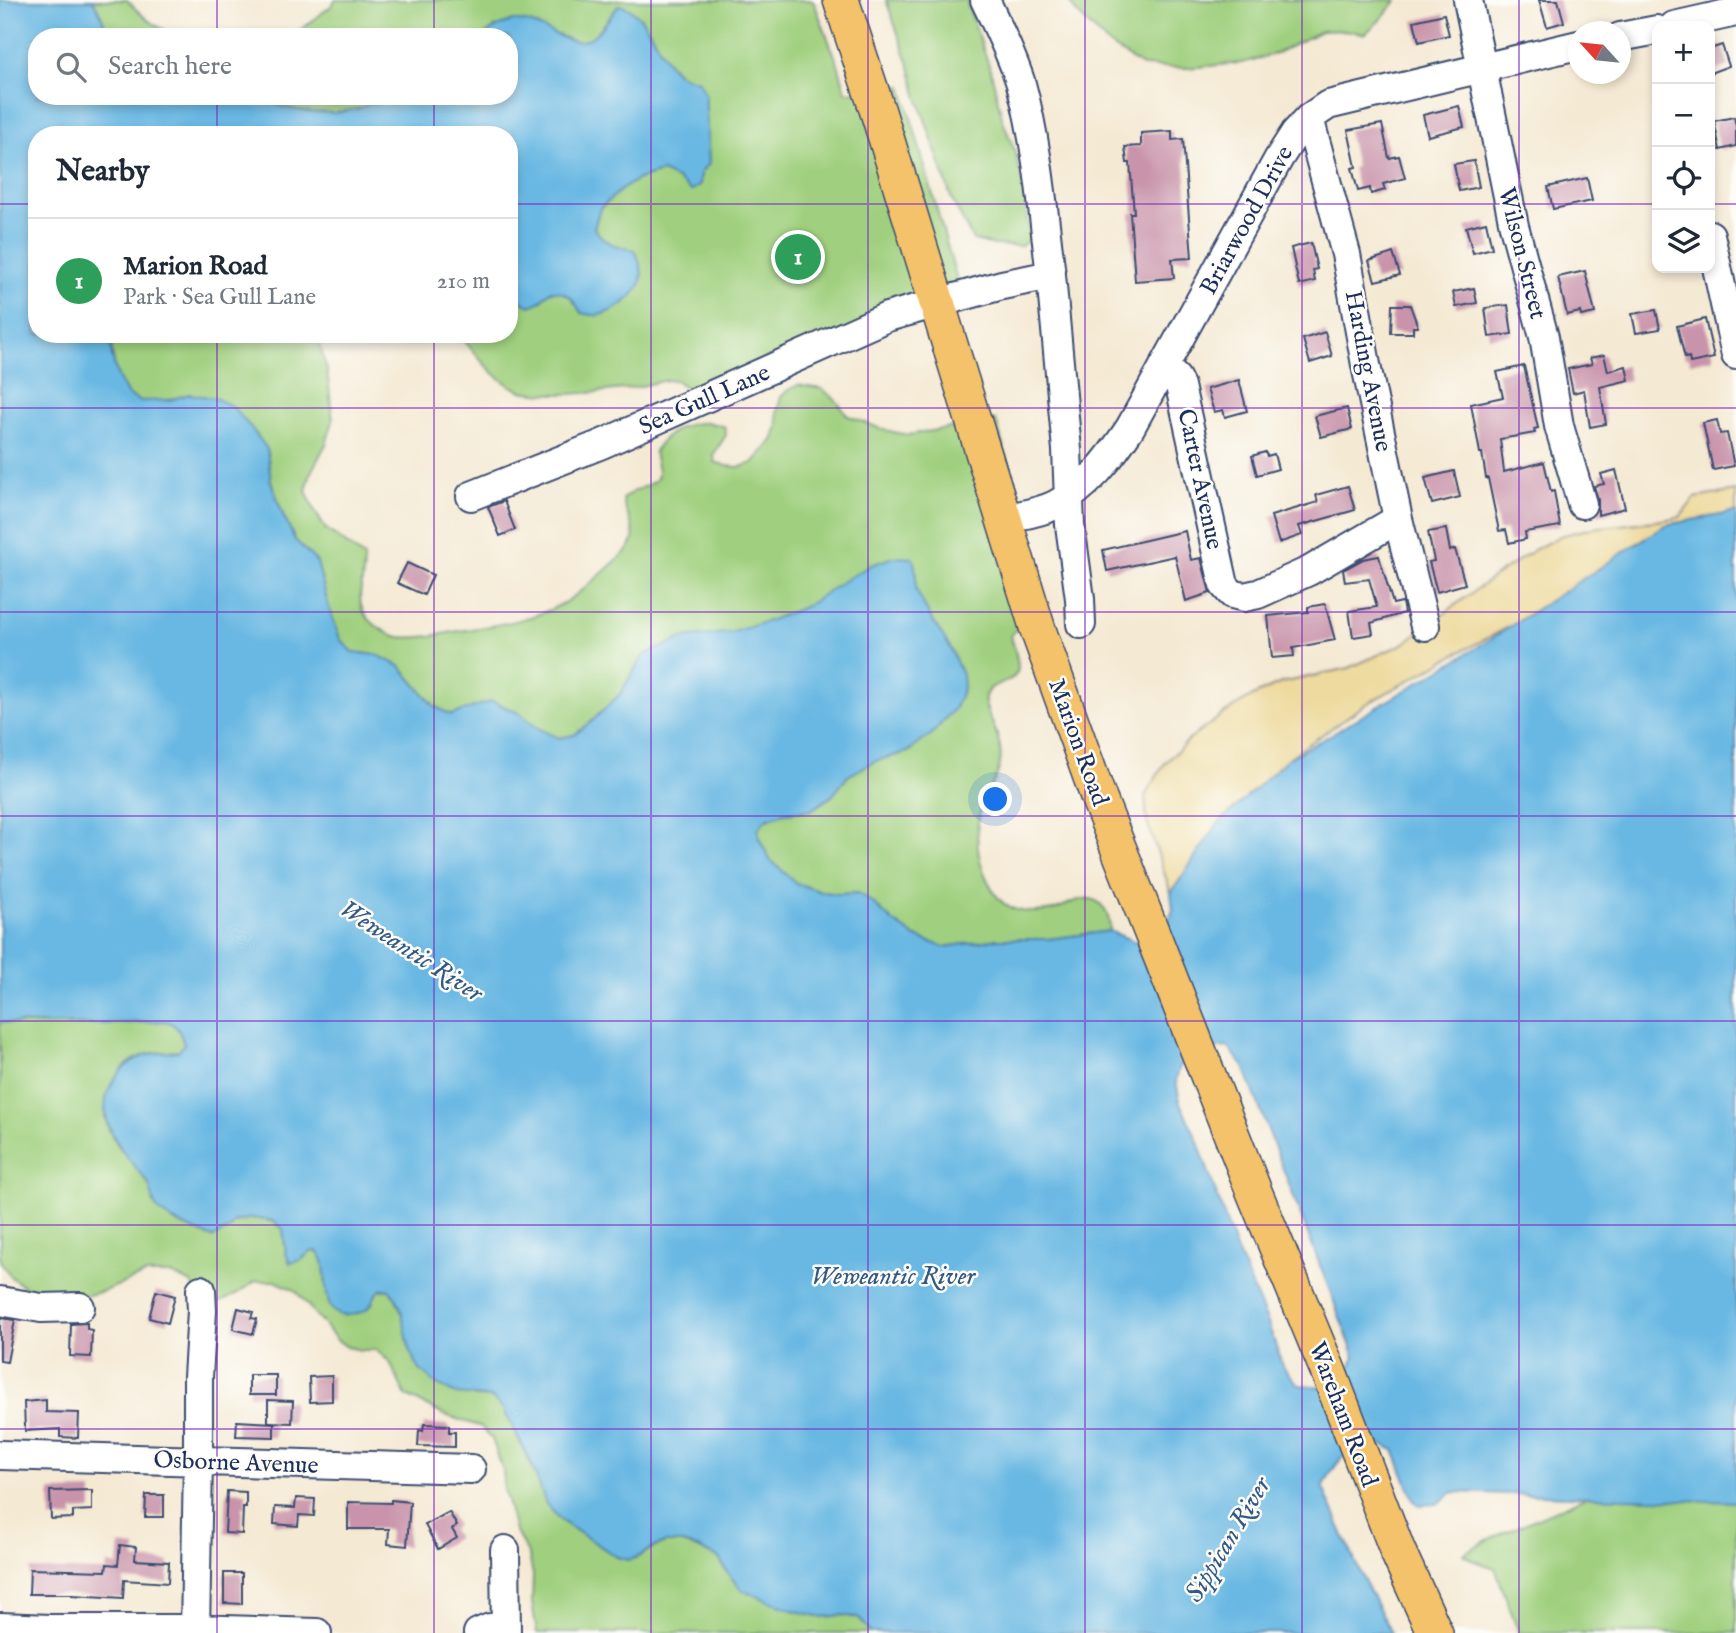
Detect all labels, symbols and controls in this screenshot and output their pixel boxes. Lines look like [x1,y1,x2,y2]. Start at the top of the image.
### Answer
north arrow [1568,21,1631,84]
map controls [1652,21,1715,273]
button: + [1652,21,1715,84]
search box [28,28,518,105]
icon: search [52,48,90,86]
text: Search here [108,50,232,83]
button: − [1652,84,1715,147]
street label: Briarwood Drive [1194,141,1301,301]
button: locate [1652,147,1715,210]
text: Nearby [56,153,149,191]
street label: Wilson Street [1490,184,1553,323]
button: layers [1652,210,1715,273]
pin: 1 [775,231,821,283]
text: Marion Road [123,250,267,283]
text: 1 [75,267,83,296]
text: 210 m [437,267,490,296]
text: Park · Sea Gull Lane [123,283,316,312]
street label: Harding Avenue [1337,288,1398,454]
street label: Sea Gull Lane [634,358,775,443]
street label: Carter Avenue [1170,406,1230,552]
street label: Marion Road [1040,675,1115,811]
your location [978,782,1012,816]
water label: Weweantic River [333,893,490,1010]
water label: Weweantic River [811,1260,976,1293]
street label: Wareham Road [1301,1338,1385,1492]
street label: Osborne Avenue [153,1445,319,1482]
water label: Sippican River [1178,1470,1279,1608]

